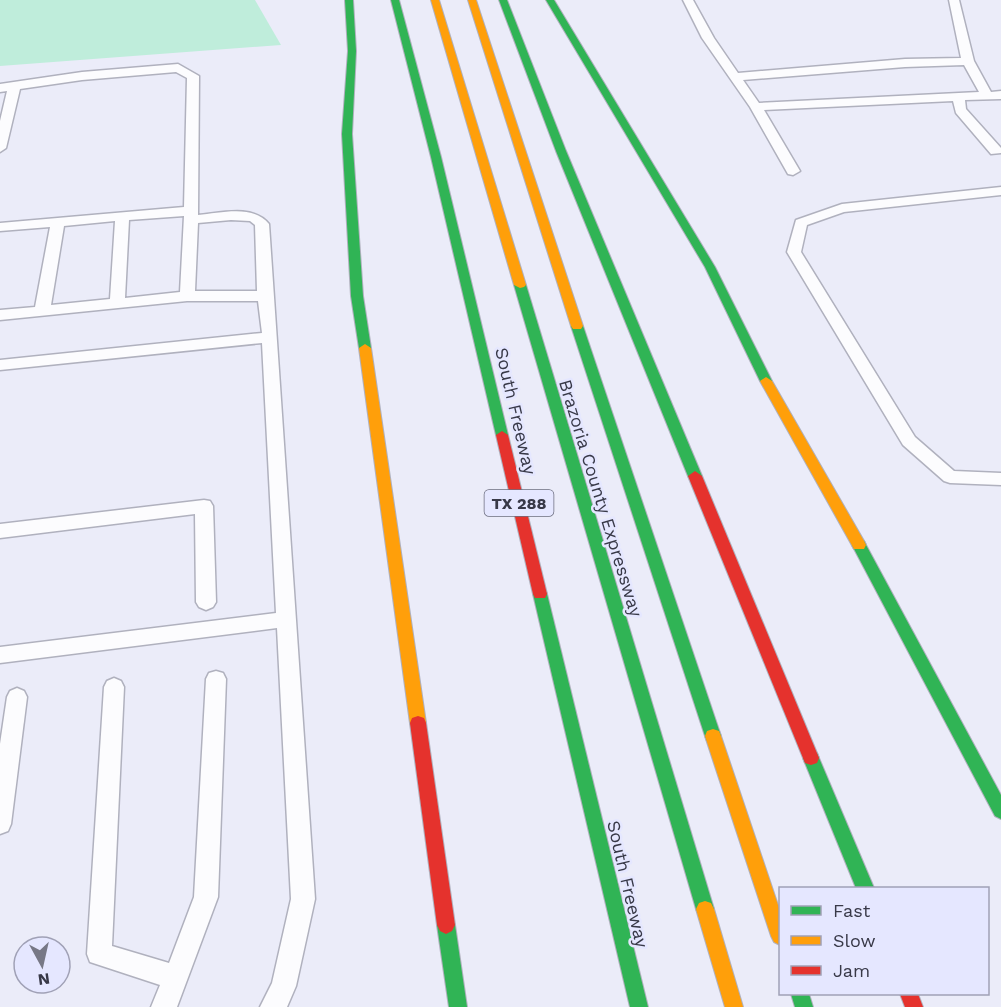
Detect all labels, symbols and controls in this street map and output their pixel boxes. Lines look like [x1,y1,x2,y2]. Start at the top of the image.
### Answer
street label: South Freeway [491,345,541,477]
street label: Brazoria County Expressway [555,377,647,620]
road number: TX 288 [484,490,554,516]
street label: South Freeway [603,818,653,950]
legend [779,887,989,995]
text: Fast [833,900,871,921]
text: Slow [833,930,876,951]
north arrow [12,935,72,995]
text: Jam [833,960,870,981]
text: N [37,969,51,990]

